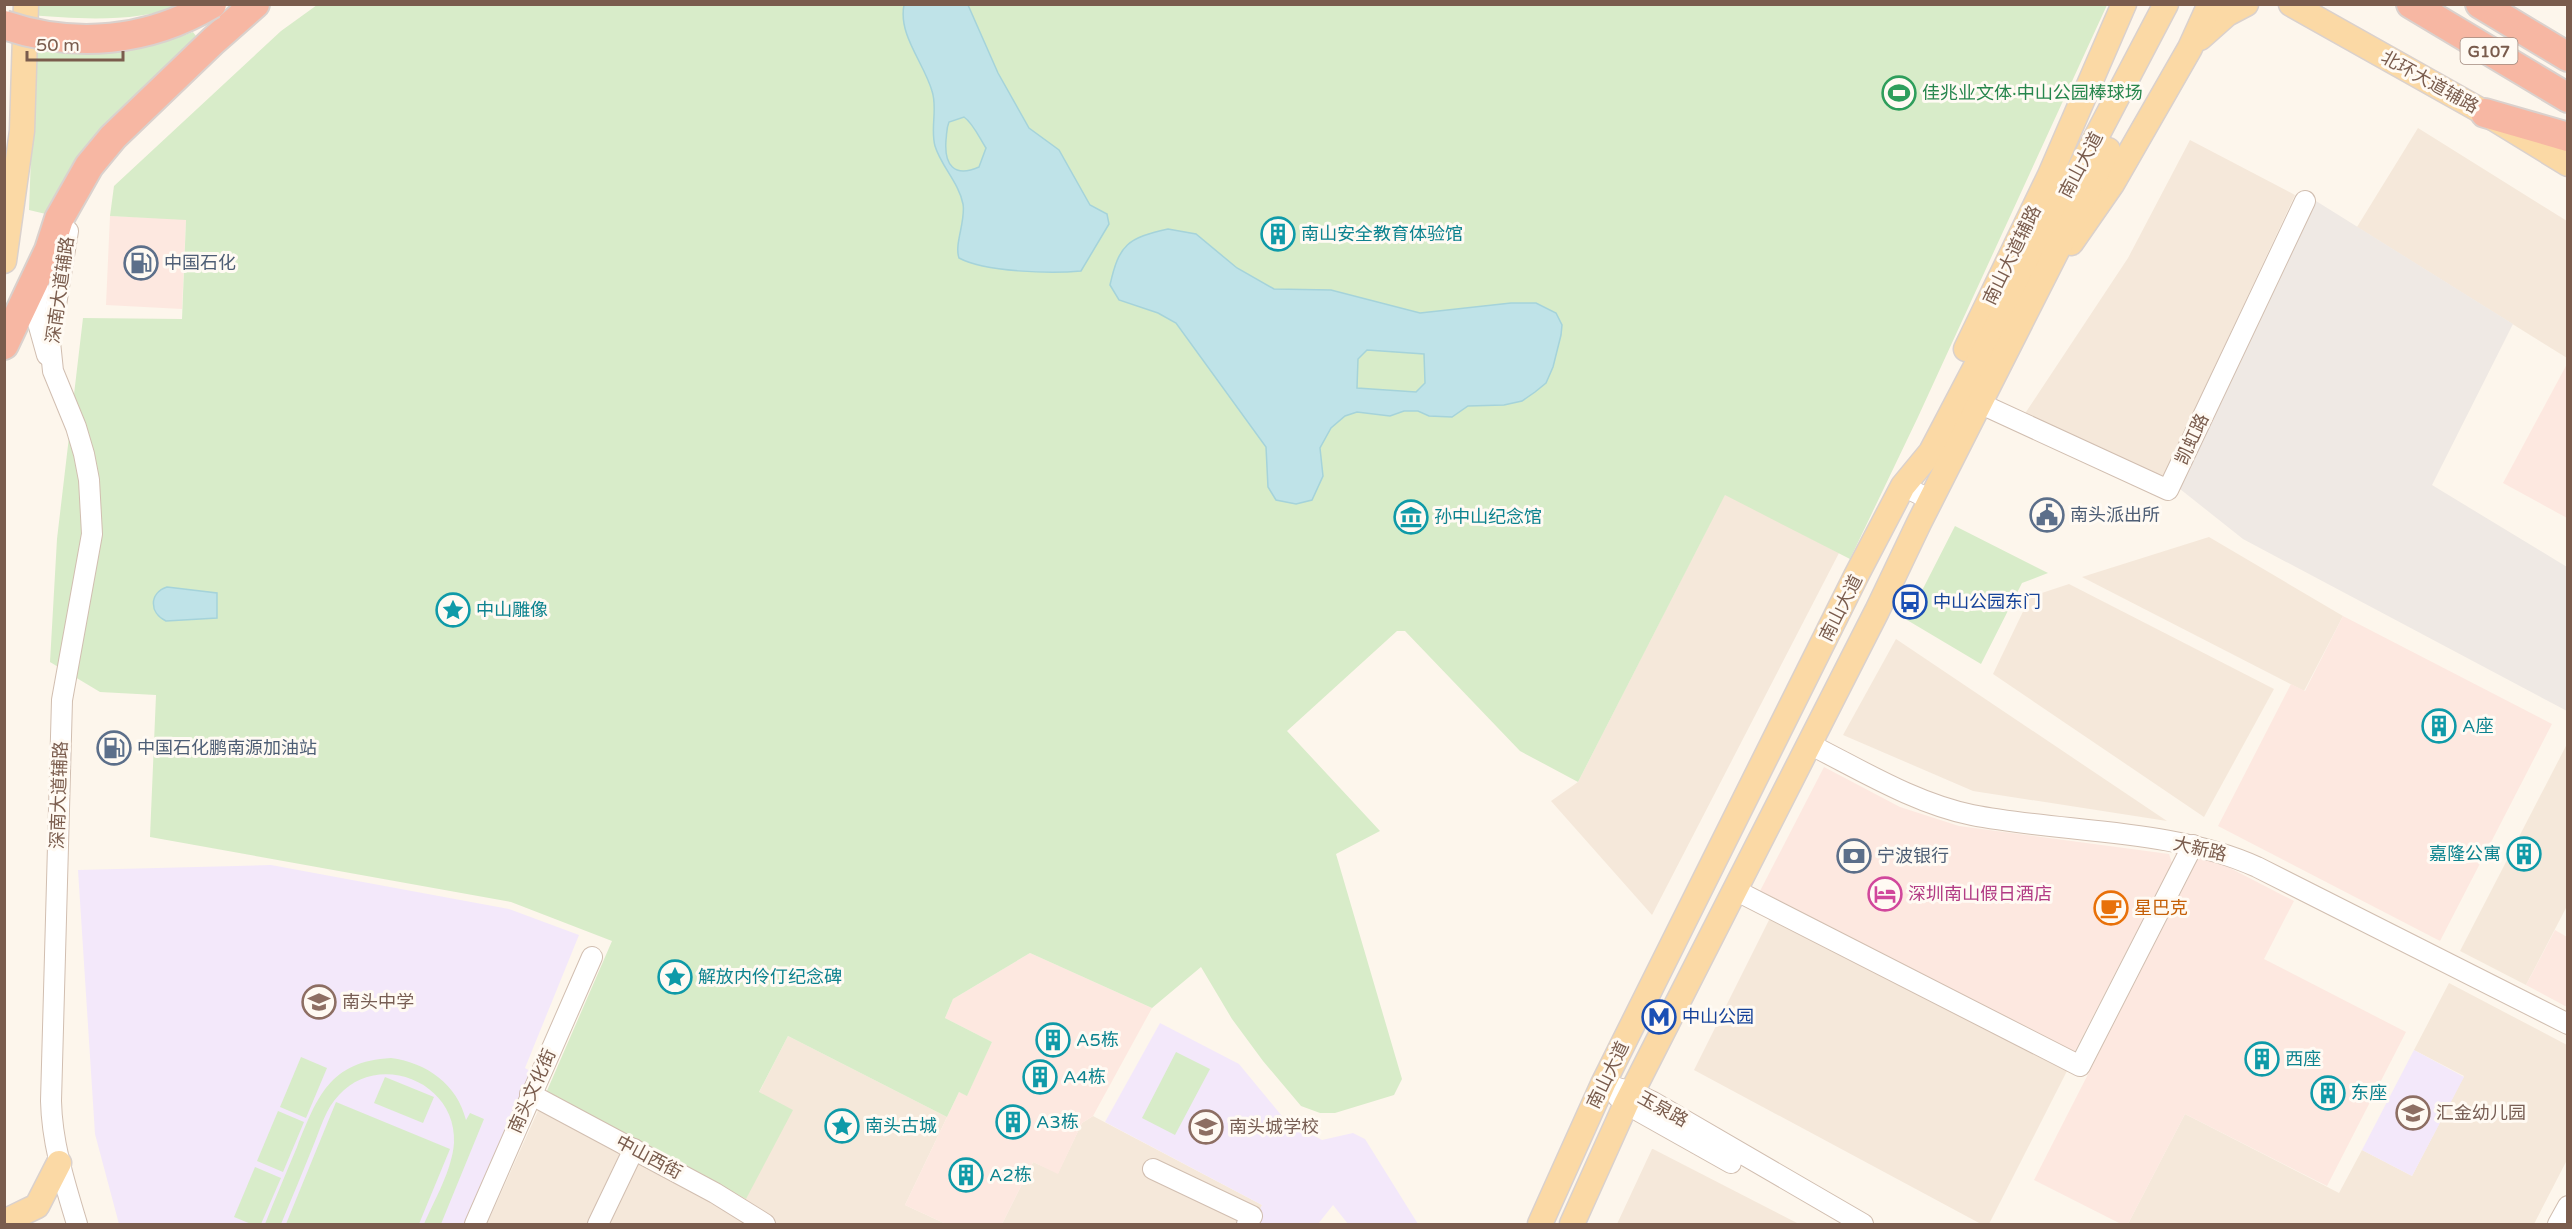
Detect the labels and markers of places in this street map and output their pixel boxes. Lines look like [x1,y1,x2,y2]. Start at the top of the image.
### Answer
sports icon: 佳兆业文体·中山公园棒球场 [1881,75,1917,111]
place label: 佳兆业文体·中山公园棒球场 [1922,82,2143,104]
building icon: 南山安全教育体验馆 [1260,216,1296,252]
place label: 南山安全教育体验馆 [1301,223,1463,245]
fuel station icon: 中国石化 [123,245,159,281]
place label: 中国石化 [164,252,236,274]
public building icon: 南头派出所 [2029,497,2065,533]
museum icon: 孙中山纪念馆 [1393,499,1429,535]
place label: 南头派出所 [2070,504,2160,526]
place label: 孙中山纪念馆 [1434,506,1542,528]
bus stop icon: 中山公园东门 [1892,584,1928,620]
place label: 中山公园东门 [1933,591,2041,613]
place icon: 中山雕像 [435,592,471,628]
place label: 中山雕像 [476,599,548,621]
building icon: A座 [2421,708,2457,744]
place label: A座 [2462,715,2493,737]
fuel station icon: 中国石化鹏南源加油站 [96,730,132,766]
place label: 中国石化鹏南源加油站 [137,737,317,759]
building icon: 嘉隆公寓 [2506,836,2542,872]
bank icon: 宁波银行 [1836,838,1872,874]
place label: 嘉隆公寓 [2429,843,2501,865]
place label: 宁波银行 [1877,845,1949,867]
hotel icon: 深圳南山假日酒店 [1867,876,1903,912]
place label: 深圳南山假日酒店 [1908,883,2052,905]
cafe icon: 星巴克 [2093,890,2129,926]
place label: 星巴克 [2134,897,2188,919]
place icon: 解放内伶仃纪念碑 [657,959,693,995]
place label: 解放内伶仃纪念碑 [698,966,842,988]
school or university icon: 南头中学 [301,984,337,1020]
place label: 南头中学 [342,991,414,1013]
metro station icon: 中山公园 [1641,999,1677,1035]
place label: 中山公园 [1682,1006,1754,1028]
building icon: A5栋 [1035,1022,1071,1058]
place label: A5栋 [1076,1029,1119,1051]
building icon: 西座 [2244,1041,2280,1077]
place label: 西座 [2285,1048,2321,1070]
building icon: A4栋 [1022,1059,1058,1095]
place label: A4栋 [1063,1066,1106,1088]
building icon: 东座 [2310,1075,2346,1111]
place label: 东座 [2351,1082,2387,1104]
school or university icon: 汇金幼儿园 [2395,1095,2431,1131]
place label: 汇金幼儿园 [2436,1102,2526,1124]
building icon: A3栋 [995,1104,1031,1140]
place icon: 南头古城 [824,1108,860,1144]
school or university icon: 南头城学校 [1188,1109,1224,1145]
place label: A3栋 [1036,1111,1079,1133]
place label: 南头古城 [865,1115,937,1137]
place label: 南头城学校 [1229,1116,1319,1138]
building icon: A2栋 [948,1157,984,1193]
place label: A2栋 [989,1164,1032,1186]

